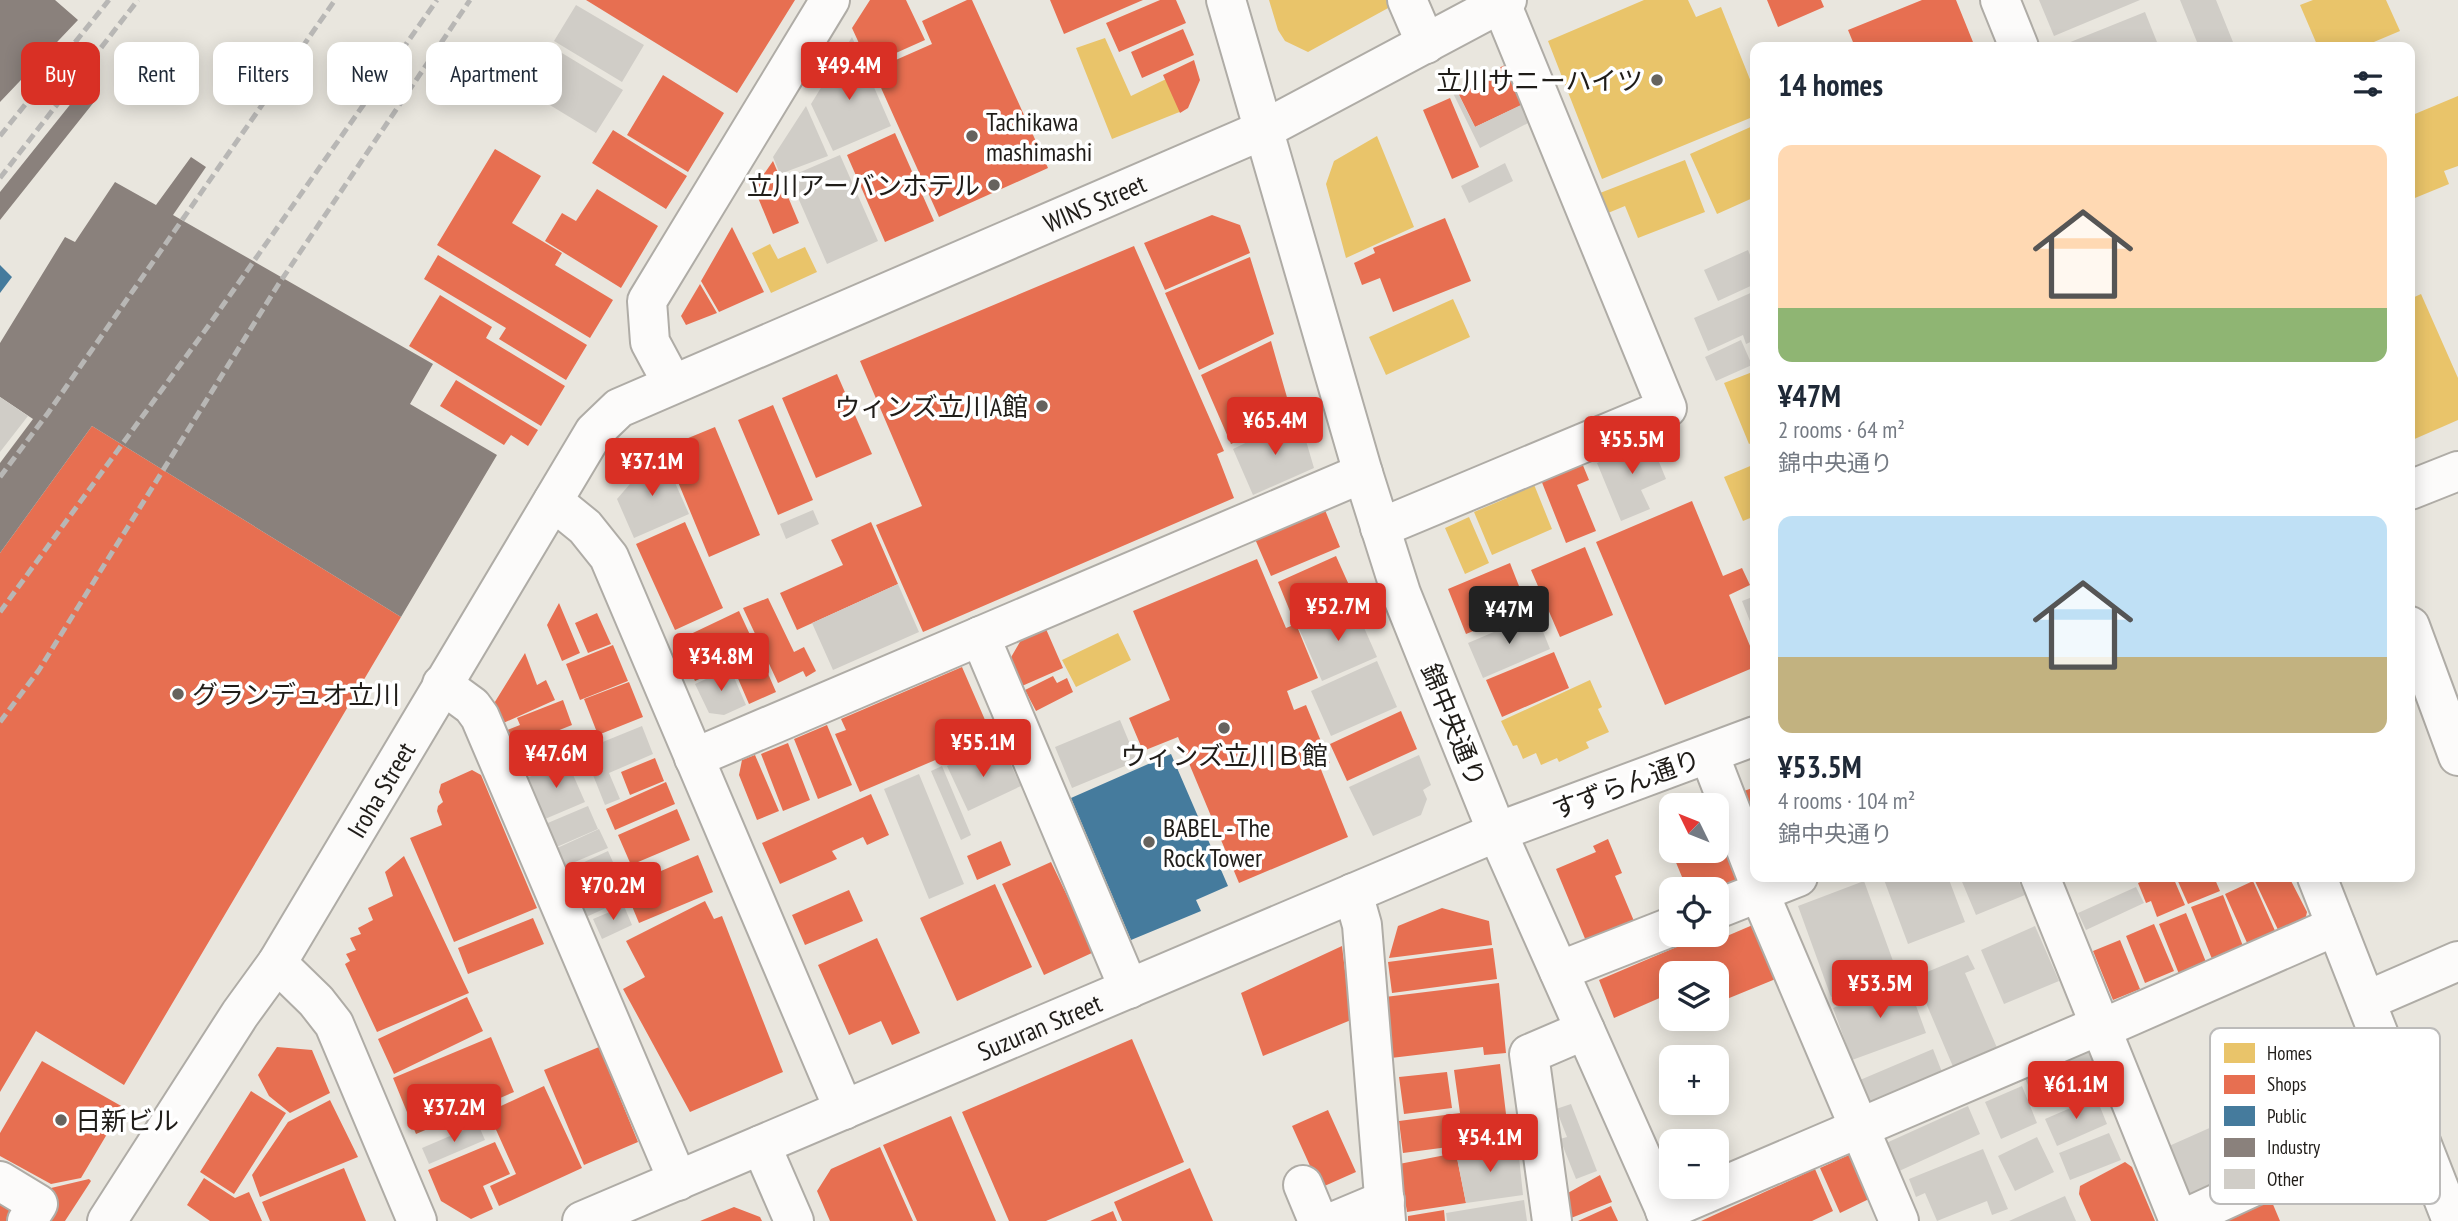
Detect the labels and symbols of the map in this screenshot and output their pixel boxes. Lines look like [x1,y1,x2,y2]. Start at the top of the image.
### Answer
pin: ¥49.4M [792,42,906,102]
place label: 立川サニーハイツ [1436,64,1643,97]
marker: 立川サニーハイツ [1649,72,1665,88]
place label: Tachikawa mashimashi [986,105,1092,168]
marker: Tachikawa mashimashi [964,128,980,144]
street label: WINS Street [1038,166,1151,239]
place label: 立川アーバンホテル [747,169,980,202]
marker: 立川アーバンホテル [986,177,1002,193]
place label: ウィンズ立川A館 [834,390,1028,423]
marker: ウィンズ立川A館 [1034,398,1050,414]
pin: ¥65.4M [1218,398,1332,457]
pin: ¥55.5M [1575,416,1689,476]
pin: ¥37.1M [595,438,709,498]
pin: ¥52.7M [1281,584,1395,643]
pin: ¥47M [1468,586,1550,646]
pin: ¥34.8M [664,634,778,693]
street label: 錦中央通り [1414,659,1494,791]
place label: グランデュオ立川 [192,678,400,711]
marker: グランデュオ立川 [170,686,186,702]
pin: ¥55.1M [926,720,1040,779]
marker: ウィンズ立川Ｂ館 [1216,720,1232,736]
pin: ¥47.6M [499,730,613,790]
street label: Iroha Street [339,736,422,843]
place label: ウィンズ立川Ｂ館 [1120,739,1328,772]
street label: すずらん通り [1547,742,1705,826]
north arrow [1659,793,1729,863]
place label: BABEL - The Rock Tower [1163,811,1271,874]
marker: BABEL - The Rock Tower [1141,834,1157,850]
pin: ¥70.2M [556,862,670,922]
pin: ¥53.5M [1823,960,1937,1020]
street label: Suzuran Street [972,986,1106,1067]
legend [2210,1028,2440,1204]
text: Homes [2267,1041,2312,1065]
pin: ¥61.1M [2019,1062,2133,1121]
text: Shops [2267,1072,2306,1096]
pin: ¥37.2M [397,1084,511,1144]
place label: 日新ビル [75,1104,179,1137]
text: Public [2267,1104,2307,1128]
marker: 日新ビル [53,1112,69,1128]
pin: ¥54.1M [1433,1114,1547,1174]
text: Industry [2267,1135,2321,1159]
text: Other [2267,1167,2305,1191]

